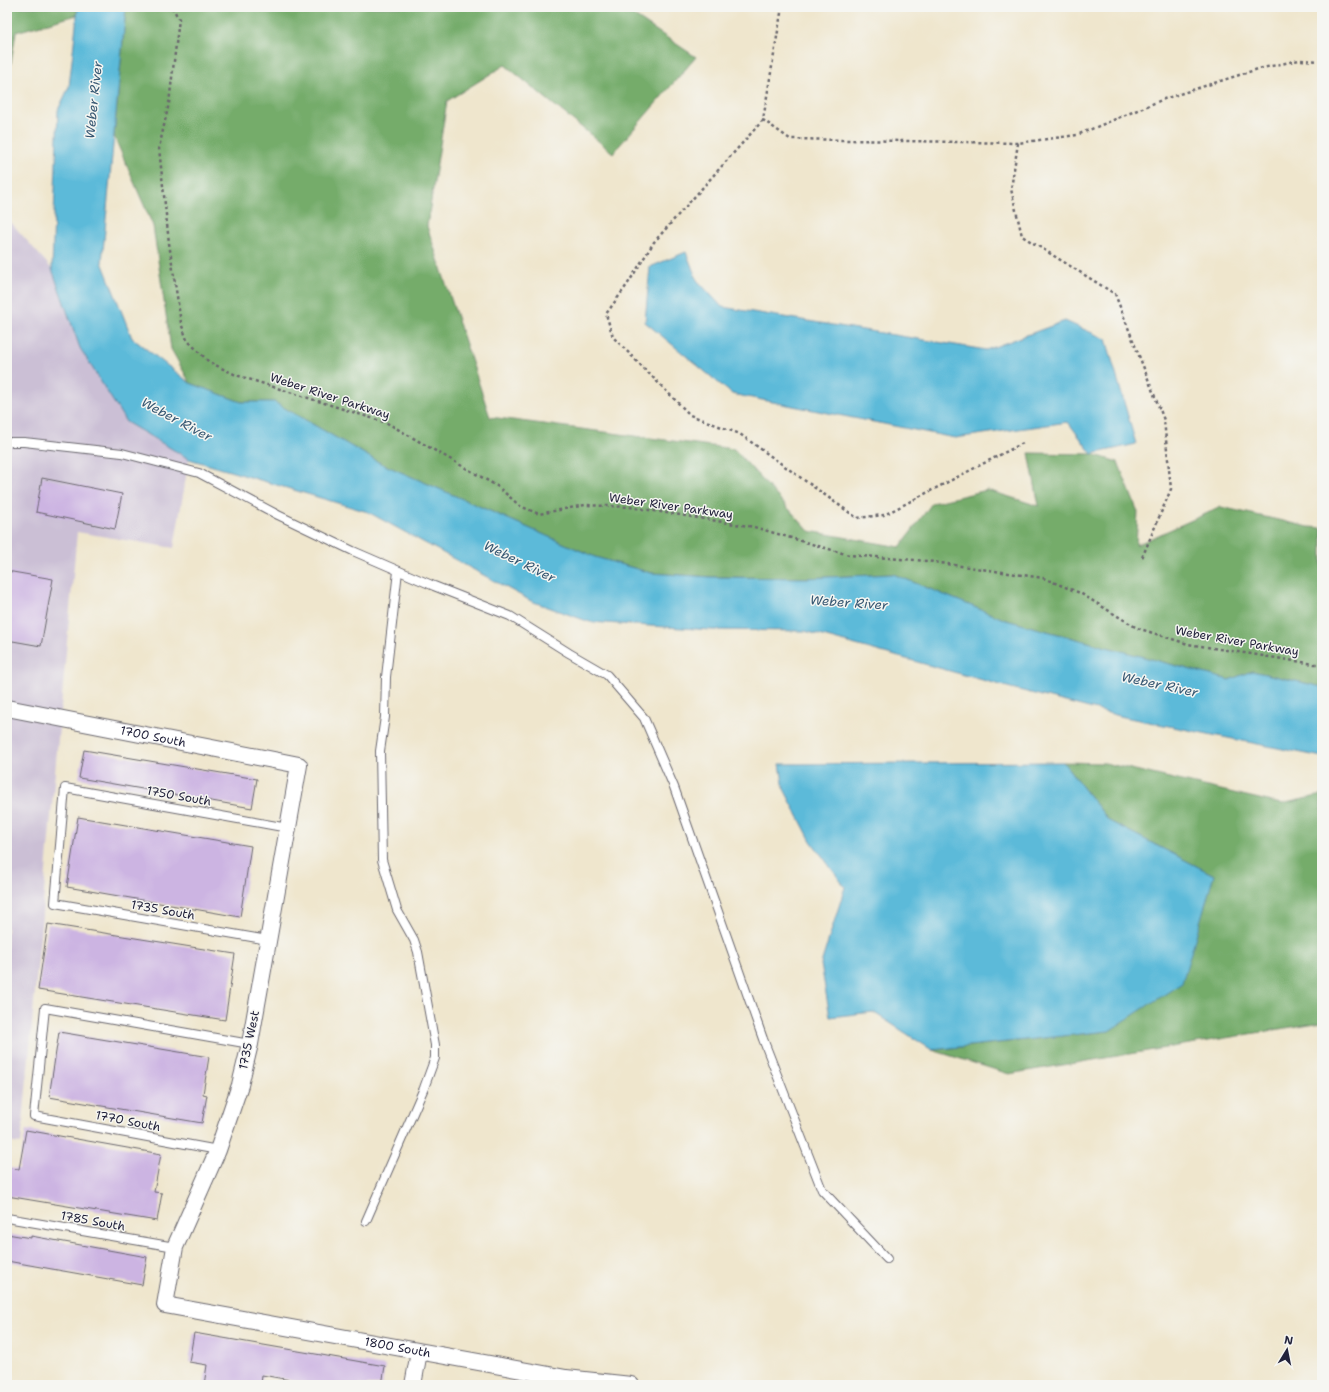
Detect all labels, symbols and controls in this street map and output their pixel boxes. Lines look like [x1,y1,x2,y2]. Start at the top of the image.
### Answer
water label: Weber River [81,60,106,140]
street label: Weber River Parkway [268,369,392,423]
water label: Weber River [138,394,216,446]
street label: Weber River Parkway [608,489,734,523]
water label: Weber River [481,537,559,587]
water label: Weber River [809,591,889,614]
street label: Weber River Parkway [1174,622,1300,660]
water label: Weber River [1120,668,1201,701]
street label: 1700 South [119,722,187,751]
street label: 1750 South [145,782,213,810]
street label: 1735 South [130,897,196,923]
street label: 1735 West [235,1009,263,1071]
street label: 1770 South [94,1107,162,1135]
street label: 1785 South [60,1207,126,1235]
north arrow [1267,1330,1307,1370]
street label: 1800 South [363,1333,432,1361]
text: N [1283,1333,1295,1349]

